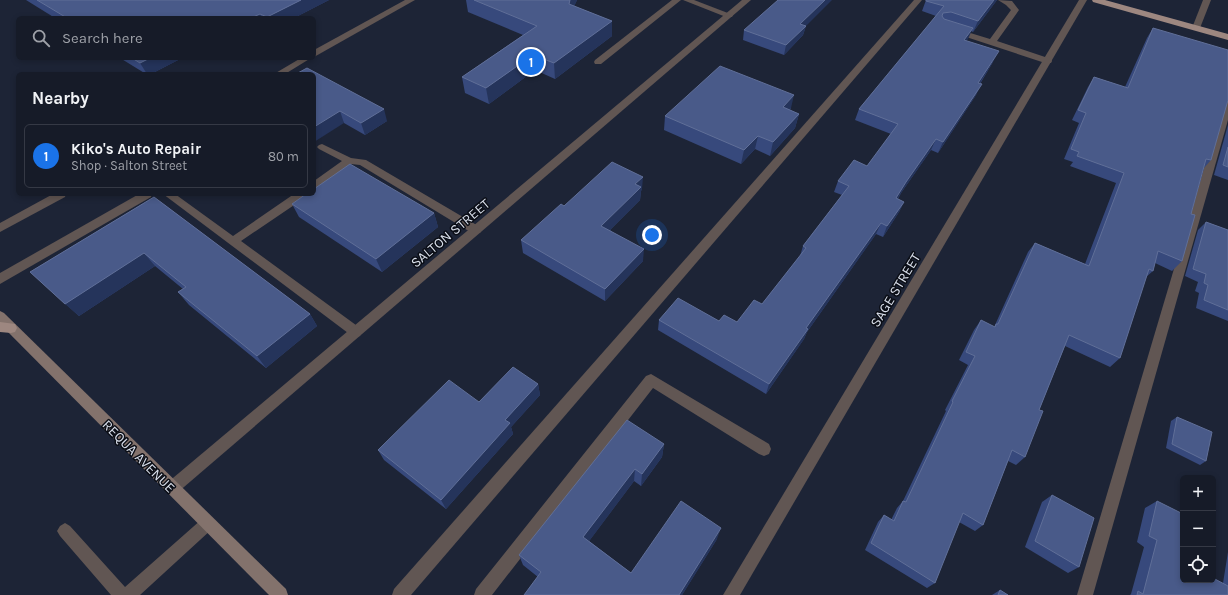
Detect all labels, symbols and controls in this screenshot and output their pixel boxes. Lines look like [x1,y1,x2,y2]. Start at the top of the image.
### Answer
search box [16,16,316,60]
icon: search [30,27,52,49]
text: Search here [62,29,143,47]
pin: 1 [518,47,544,77]
text: Nearby [32,88,89,108]
text: Kiko's Auto Repair [71,140,201,158]
text: 1 [44,149,48,164]
text: 80 m [268,149,299,164]
text: Shop · Salton Street [71,158,187,173]
street label: SALTON STREET [407,195,493,271]
your location [642,225,662,245]
street label: SAGE STREET [867,250,924,330]
street label: REQUA AVENUE [99,416,179,496]
map controls [1180,475,1216,583]
button: + [1180,475,1216,511]
button: − [1180,511,1216,547]
button: locate [1180,547,1216,583]

